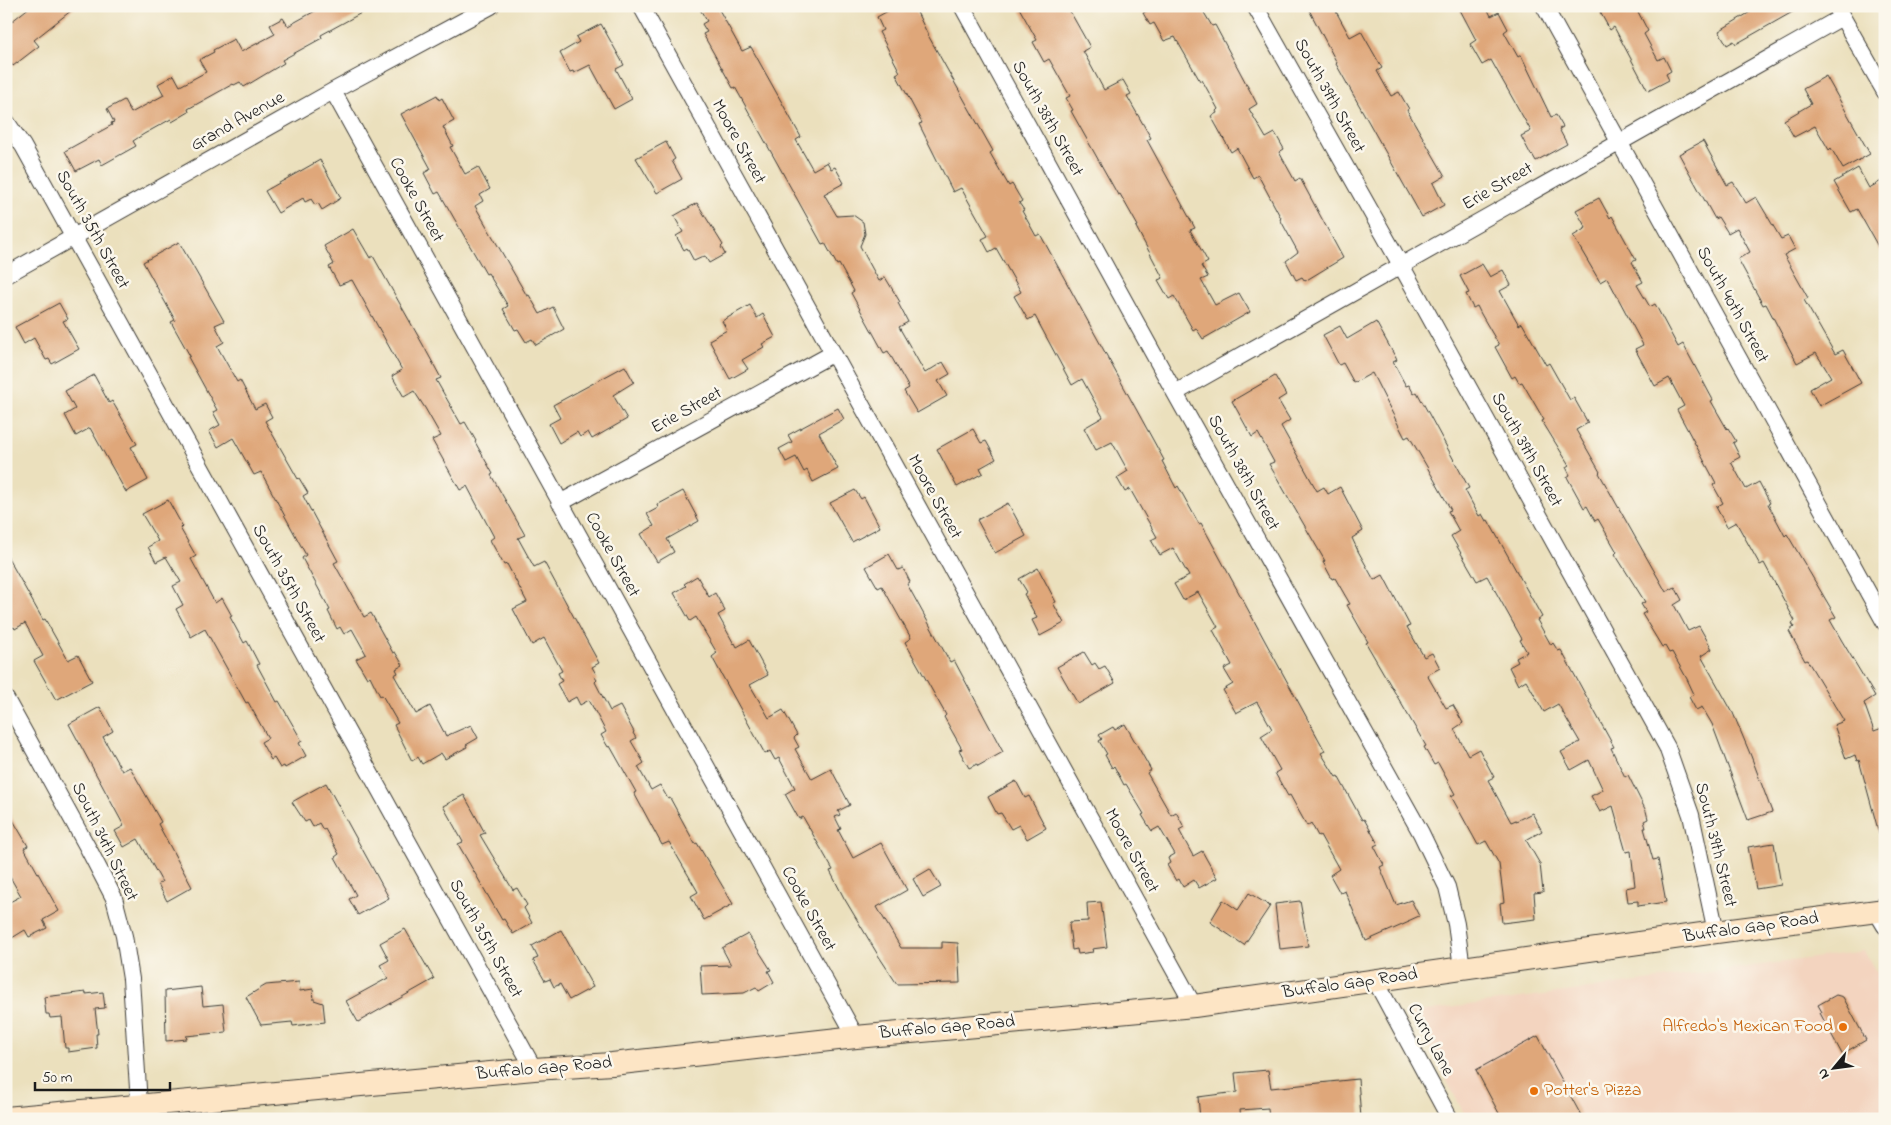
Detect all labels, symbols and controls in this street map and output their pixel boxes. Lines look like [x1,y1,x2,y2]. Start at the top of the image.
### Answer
street label: South 39th Street [1287,34,1371,158]
street label: South 38th Street [1004,56,1090,182]
street label: Grand Avenue [186,85,291,159]
street label: Moore Street [704,95,772,189]
street label: Cooke Street [382,153,450,247]
street label: Erie Street [1458,156,1538,218]
street label: South 35th Street [49,166,135,294]
street label: South 40th Street [1689,242,1775,368]
street label: Erie Street [647,381,727,441]
street label: South 39th Street [1484,388,1568,512]
street label: South 38th Street [1200,410,1286,536]
street label: Moore Street [900,450,968,544]
street label: Cooke Street [578,508,646,602]
street label: South 35th Street [245,520,331,648]
street label: South 34th Street [64,778,144,906]
street label: South 39th Street [1687,780,1743,910]
street label: Moore Street [1097,804,1165,898]
street label: Cooke Street [774,862,842,956]
street label: South 35th Street [442,875,528,1003]
street label: Buffalo Gap Road [1681,906,1820,951]
street label: Buffalo Gap Road [1280,962,1419,1007]
street label: Curry Lane [1400,999,1460,1082]
street label: Buffalo Gap Road [877,1009,1016,1047]
place label: Alfredo's Mexican Food [1662,1014,1833,1040]
marker: Alfredo's Mexican Food [1837,1021,1849,1033]
north arrow [1808,1042,1858,1092]
street label: Buffalo Gap Road [474,1050,613,1088]
scale bar [35,1060,170,1092]
text: N [1812,1064,1835,1083]
text: 50 m [42,1067,73,1089]
place label: Potter's Pizza [1544,1078,1641,1104]
marker: Potter's Pizza [1528,1085,1540,1097]

